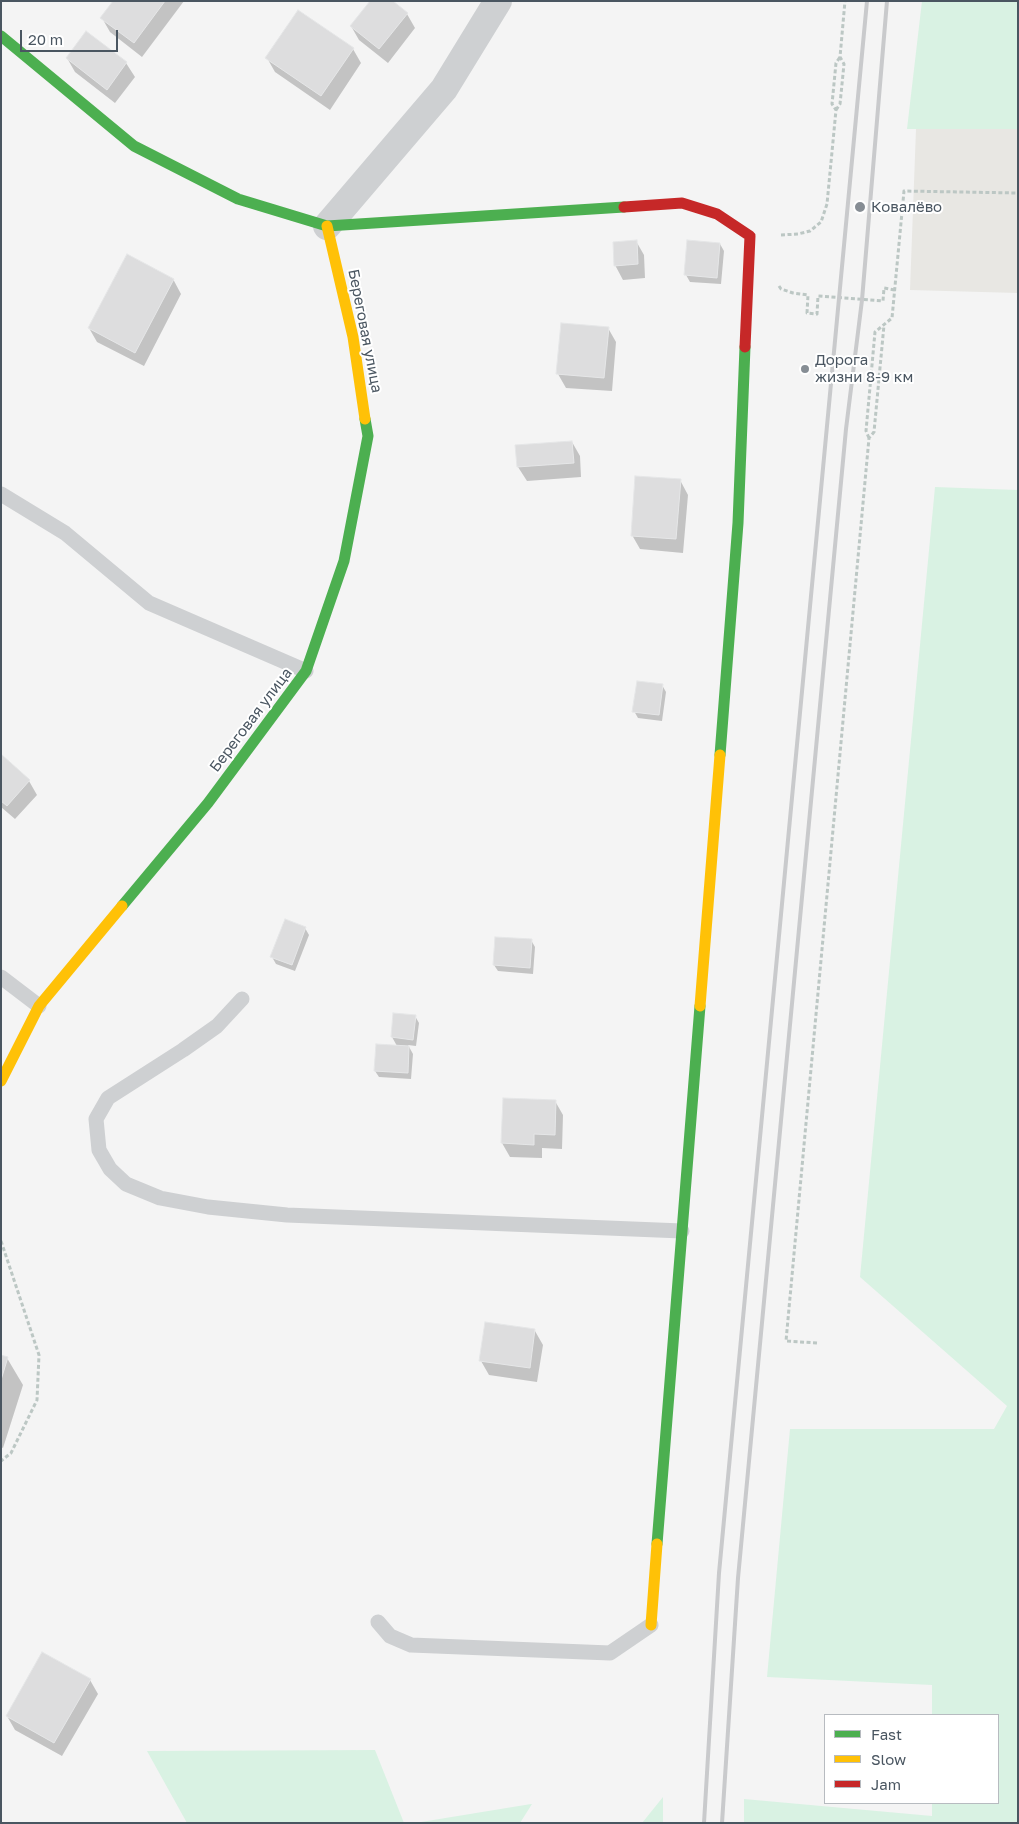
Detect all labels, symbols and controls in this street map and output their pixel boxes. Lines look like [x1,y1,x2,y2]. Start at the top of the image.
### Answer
scale bar [22,20,120,52]
text: 20 m [28,30,63,48]
place label: Ковалёво [871,198,942,216]
marker: Ковалёво [853,200,867,214]
street label: Береговая улица [344,268,386,394]
place label: Дорога жизни 8-9 км [815,351,913,386]
marker: Дорога жизни 8-9 км [799,363,811,375]
street label: Береговая улица [206,664,296,776]
legend [824,1714,999,1804]
text: Fast [871,1725,902,1743]
text: Slow [871,1750,906,1768]
text: Jam [871,1775,901,1793]

